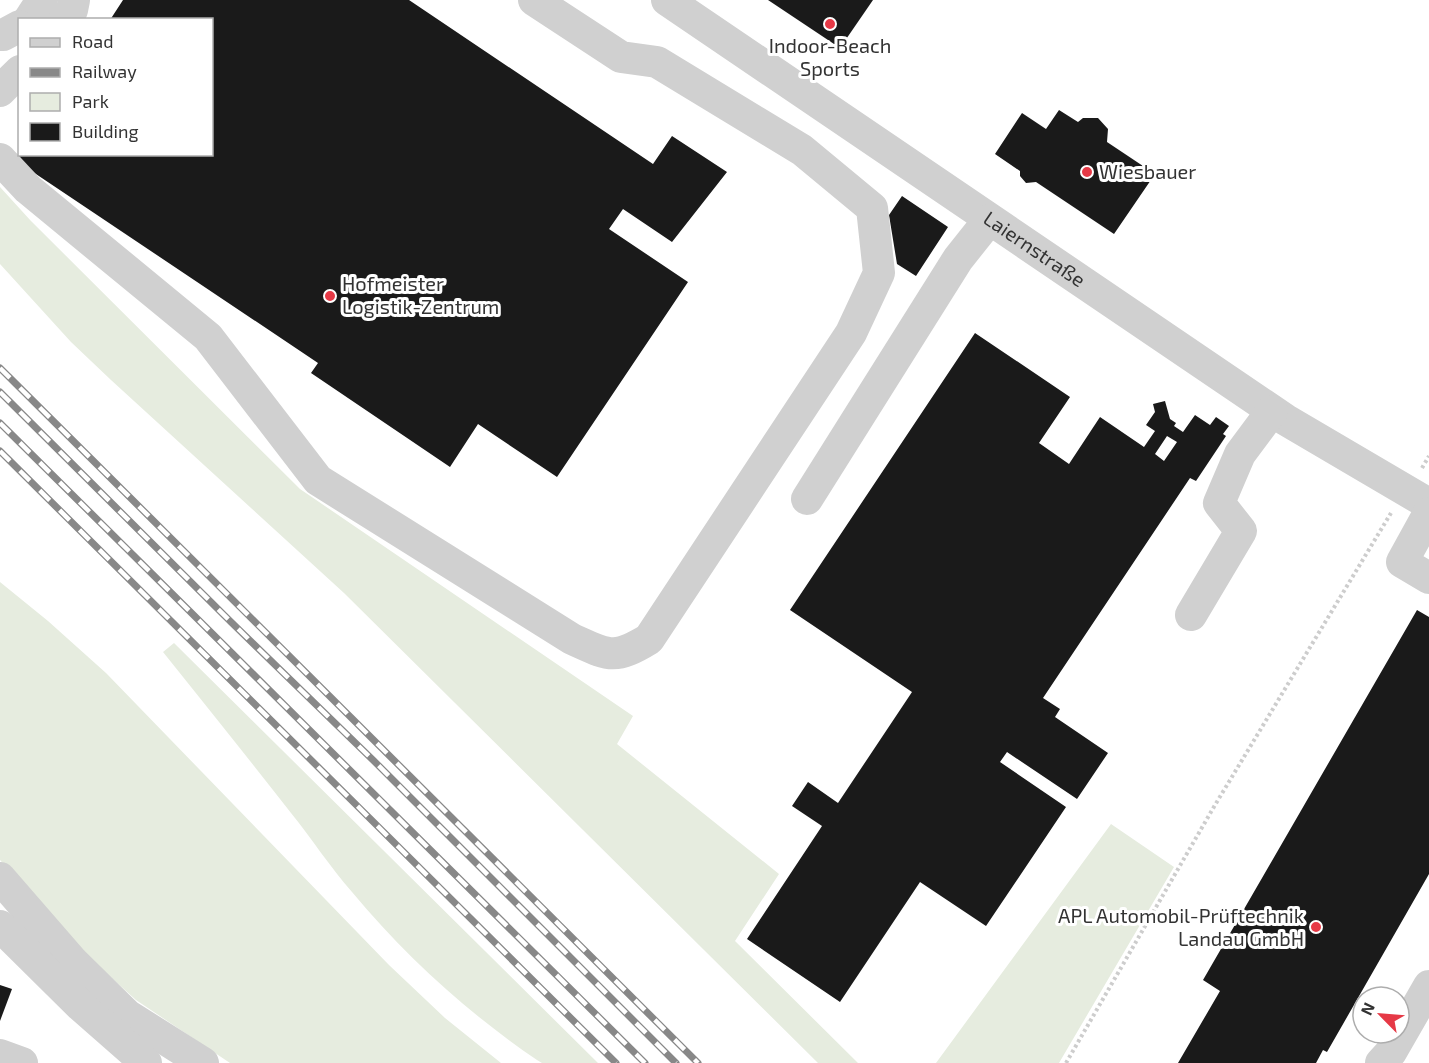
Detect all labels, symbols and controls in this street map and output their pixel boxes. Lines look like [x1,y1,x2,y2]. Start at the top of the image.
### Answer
marker: Indoor-Beach Sports [823,17,837,31]
legend [18,18,213,156]
text: Road [72,30,113,52]
place label: Indoor-Beach Sports [769,33,891,80]
text: Railway [72,60,137,82]
text: Park [72,90,109,112]
text: Building [72,120,139,142]
place label: Wiesbauer [1099,159,1196,183]
marker: Wiesbauer [1080,165,1094,179]
street label: Laiernstraße [980,205,1090,291]
place label: Hofmeister Logistik-Zentrum [342,271,499,318]
marker: Hofmeister Logistik-Zentrum [323,289,337,303]
place label: APL Automobil-Prüftechnik Landau GmbH [1058,903,1304,950]
marker: APL Automobil-Prüftechnik Landau GmbH [1309,920,1323,934]
north arrow [1351,985,1411,1045]
text: N [1356,999,1378,1018]

